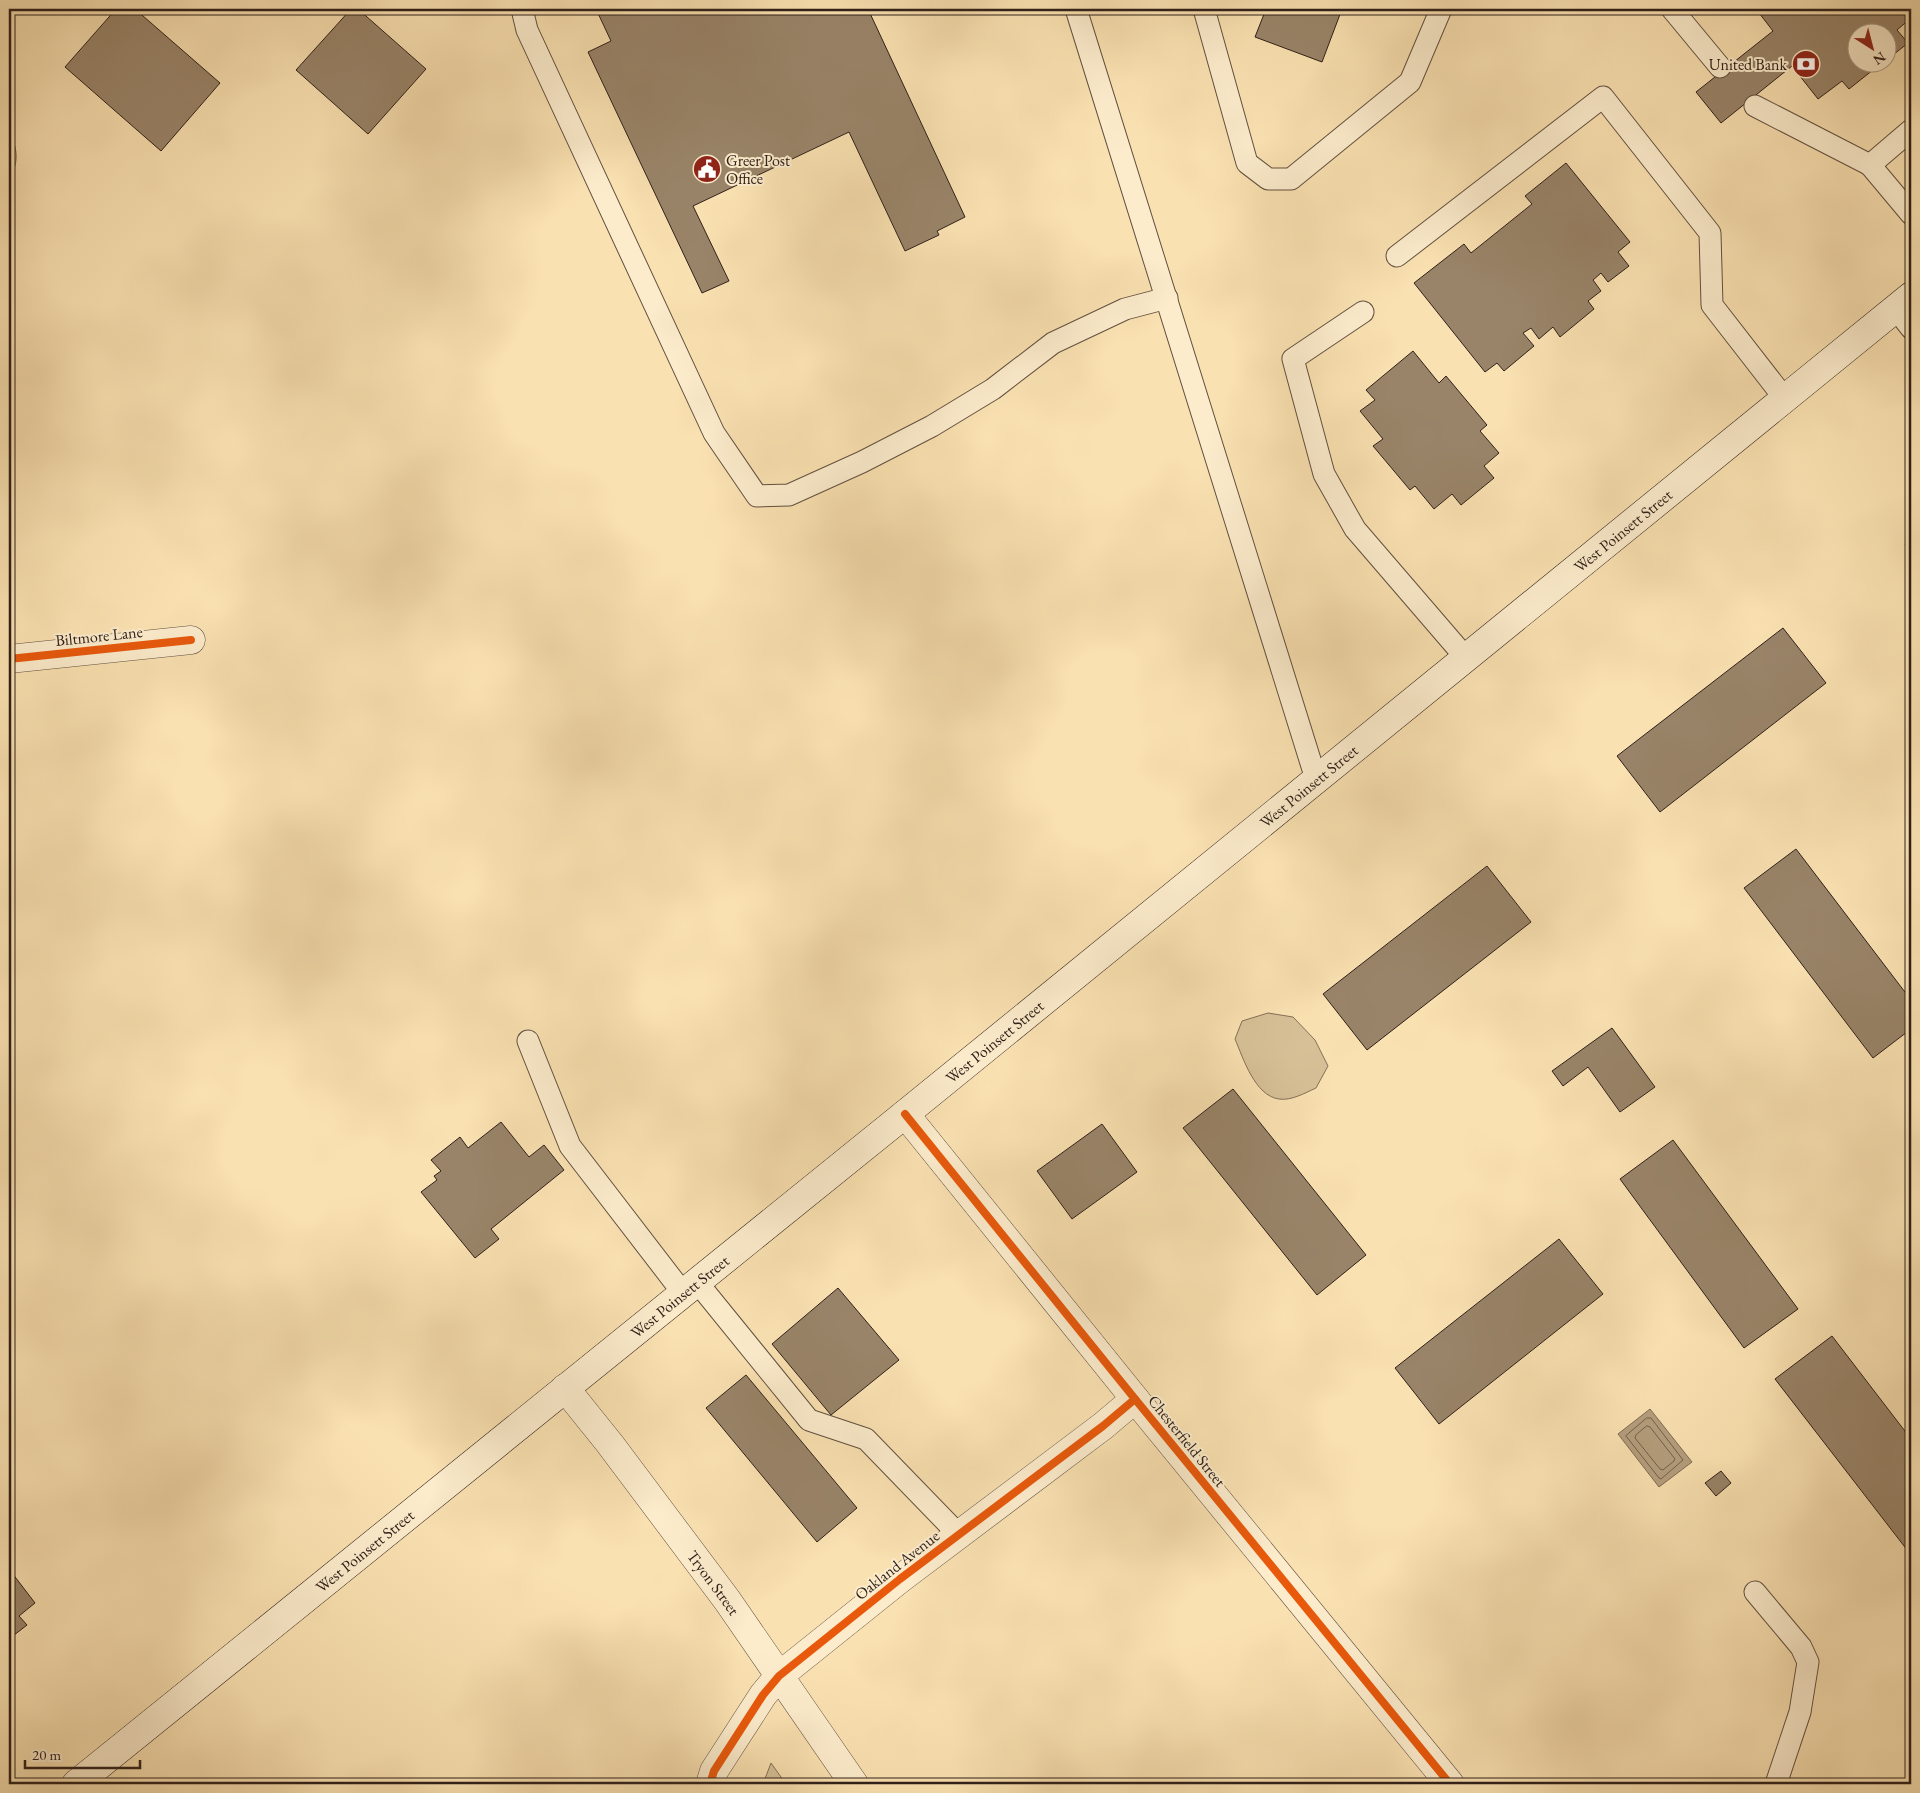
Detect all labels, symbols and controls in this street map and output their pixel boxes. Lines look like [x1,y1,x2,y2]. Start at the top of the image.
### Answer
north arrow [1848,22,1898,72]
text: N [1869,48,1890,70]
bank icon: United Bank [1791,49,1821,79]
place label: United Bank [1709,54,1787,75]
place label: Greer Post Office [726,150,790,189]
public building icon: Greer Post Office [692,154,722,184]
street label: West Poinsett Street [1569,484,1676,577]
street label: Biltmore Lane [54,621,144,651]
street label: West Poinsett Street [1255,740,1362,832]
street label: West Poinsett Street [941,995,1048,1088]
street label: West Poinsett Street [626,1250,733,1342]
street label: Chesterfield Street [1143,1391,1231,1491]
street label: West Poinsett Street [311,1505,418,1597]
street label: Oakland Avenue [850,1525,944,1605]
street label: Tryon Street [683,1546,745,1619]
scale bar [25,1738,140,1770]
text: 20 m [32,1745,61,1764]

